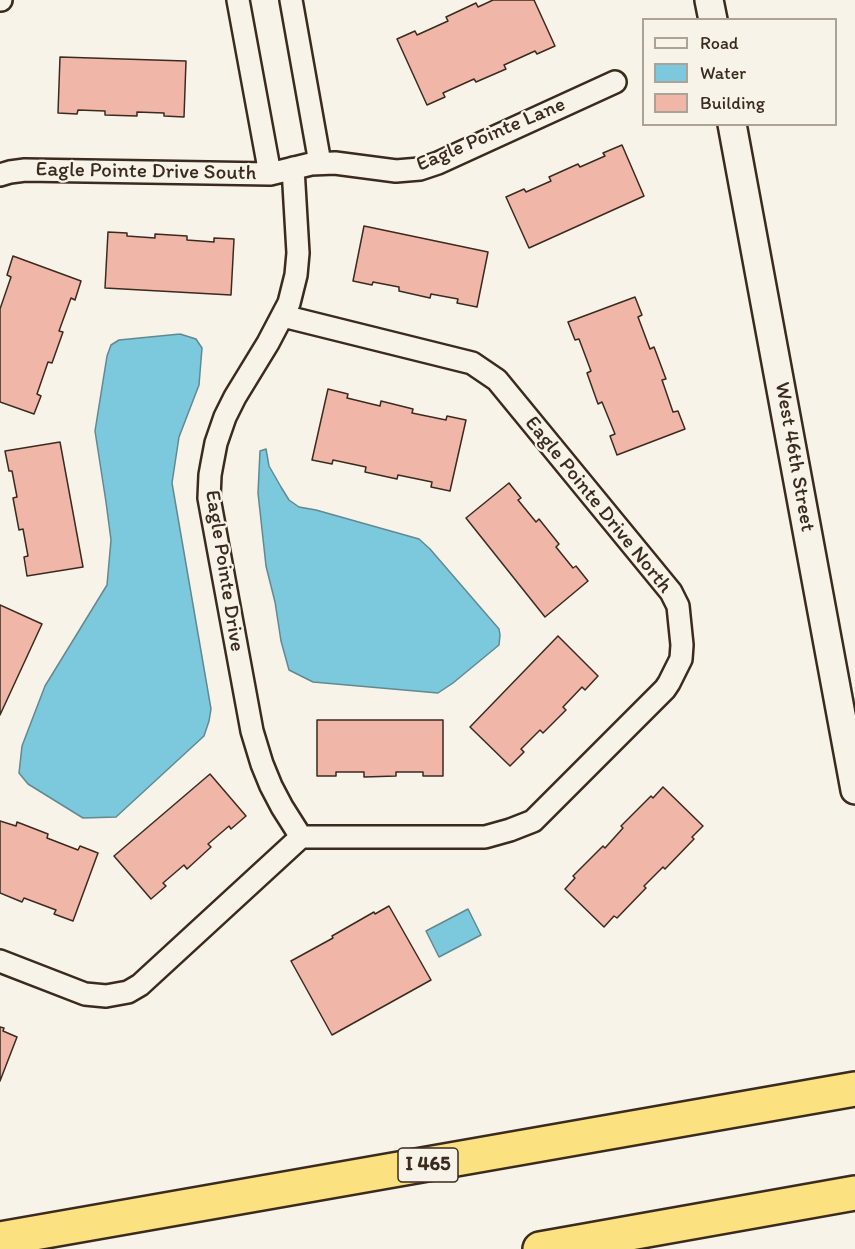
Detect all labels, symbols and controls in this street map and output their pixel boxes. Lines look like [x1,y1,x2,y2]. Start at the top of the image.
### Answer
legend [642,18,837,126]
text: Road [700,32,739,54]
text: Water [700,62,746,84]
street label: Eagle Pointe Lane [413,92,569,178]
text: Building [700,92,765,114]
street label: Eagle Pointe Drive South [35,157,257,187]
street label: West 46th Street [768,380,820,534]
street label: Eagle Pointe Drive North [519,411,677,599]
street label: Eagle Pointe Drive [199,488,249,654]
road number: I 465 [398,1148,458,1182]

